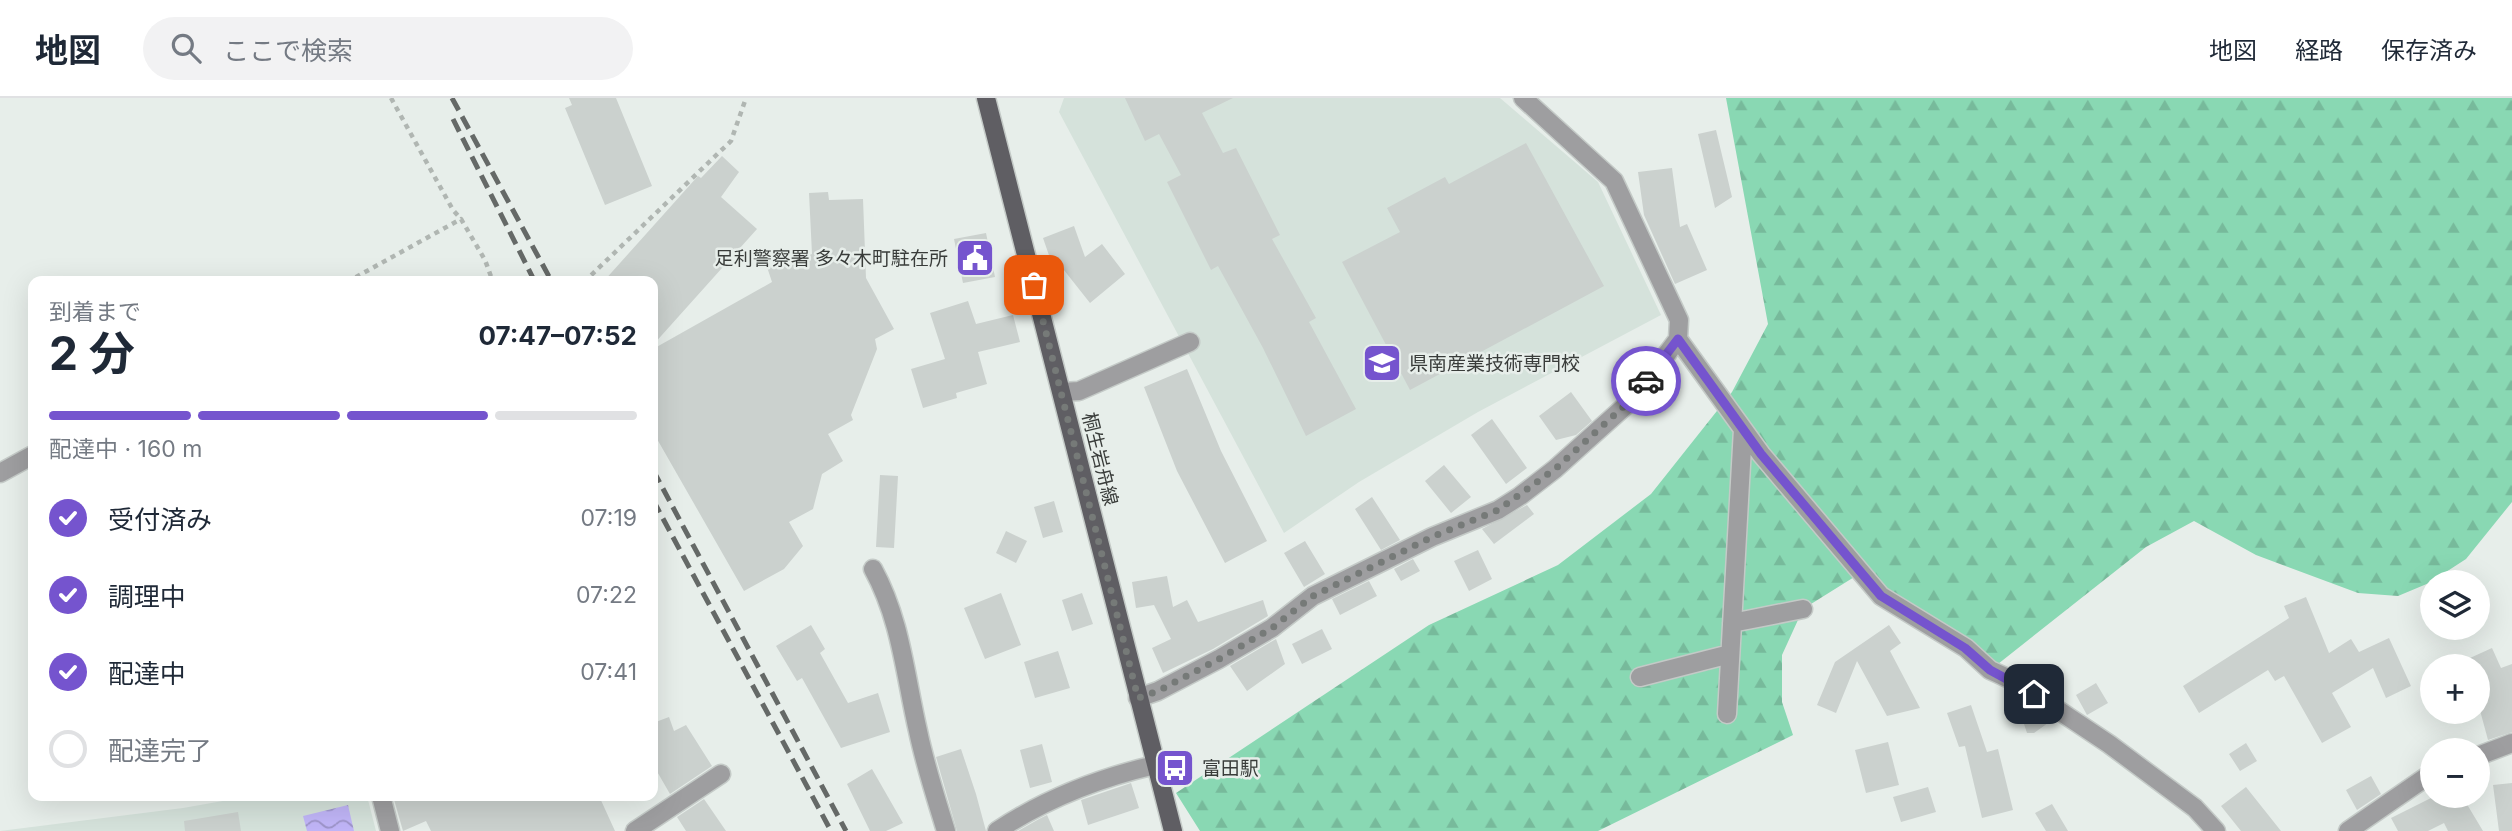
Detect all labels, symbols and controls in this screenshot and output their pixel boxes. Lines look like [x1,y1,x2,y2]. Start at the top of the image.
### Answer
search box [143,17,633,80]
icon: search [167,29,205,67]
text: 地図 [35,30,101,70]
text: ここで検索 [223,35,353,66]
text: 地図 [2209,36,2257,65]
text: 経路 [2295,36,2343,65]
text: 保存済み [2381,36,2477,65]
public building icon: 足利警察署 多々木町駐在所 [954,237,996,279]
place label: 足利警察署 多々木町駐在所 [715,247,948,270]
pin [1004,255,1064,315]
icon: bag [1015,266,1053,304]
text: 到着まで [49,298,141,326]
text: 07:47–07:52 [478,320,637,351]
text: 2 分 [49,325,135,381]
school or university icon: 県南産業技術専門校 [1361,342,1403,384]
courier [1611,346,1681,416]
place label: 県南産業技術専門校 [1409,352,1580,375]
icon: car [1627,362,1665,400]
street label: 桐生岩舟線 [1077,410,1123,508]
text: 配達中 · 160 m [49,435,202,463]
icon: check [49,499,87,537]
text: 受付済み [108,504,212,535]
text: 07:19 [580,504,637,532]
map controls [2420,570,2490,808]
button: layers [2420,570,2490,640]
icon: check [49,576,87,614]
text: 調理中 [108,581,186,612]
text: 07:22 [576,581,637,609]
icon: check [49,653,87,691]
button: + [2420,654,2490,724]
text: 配達中 [108,658,186,689]
text: 07:41 [580,658,637,686]
pin [2004,664,2064,724]
icon: home [2015,675,2053,713]
text: 配達完了 [108,735,212,766]
button: − [2420,738,2490,808]
bus stop icon: 富田駅 [1154,747,1196,789]
place label: 富田駅 [1202,757,1259,780]

